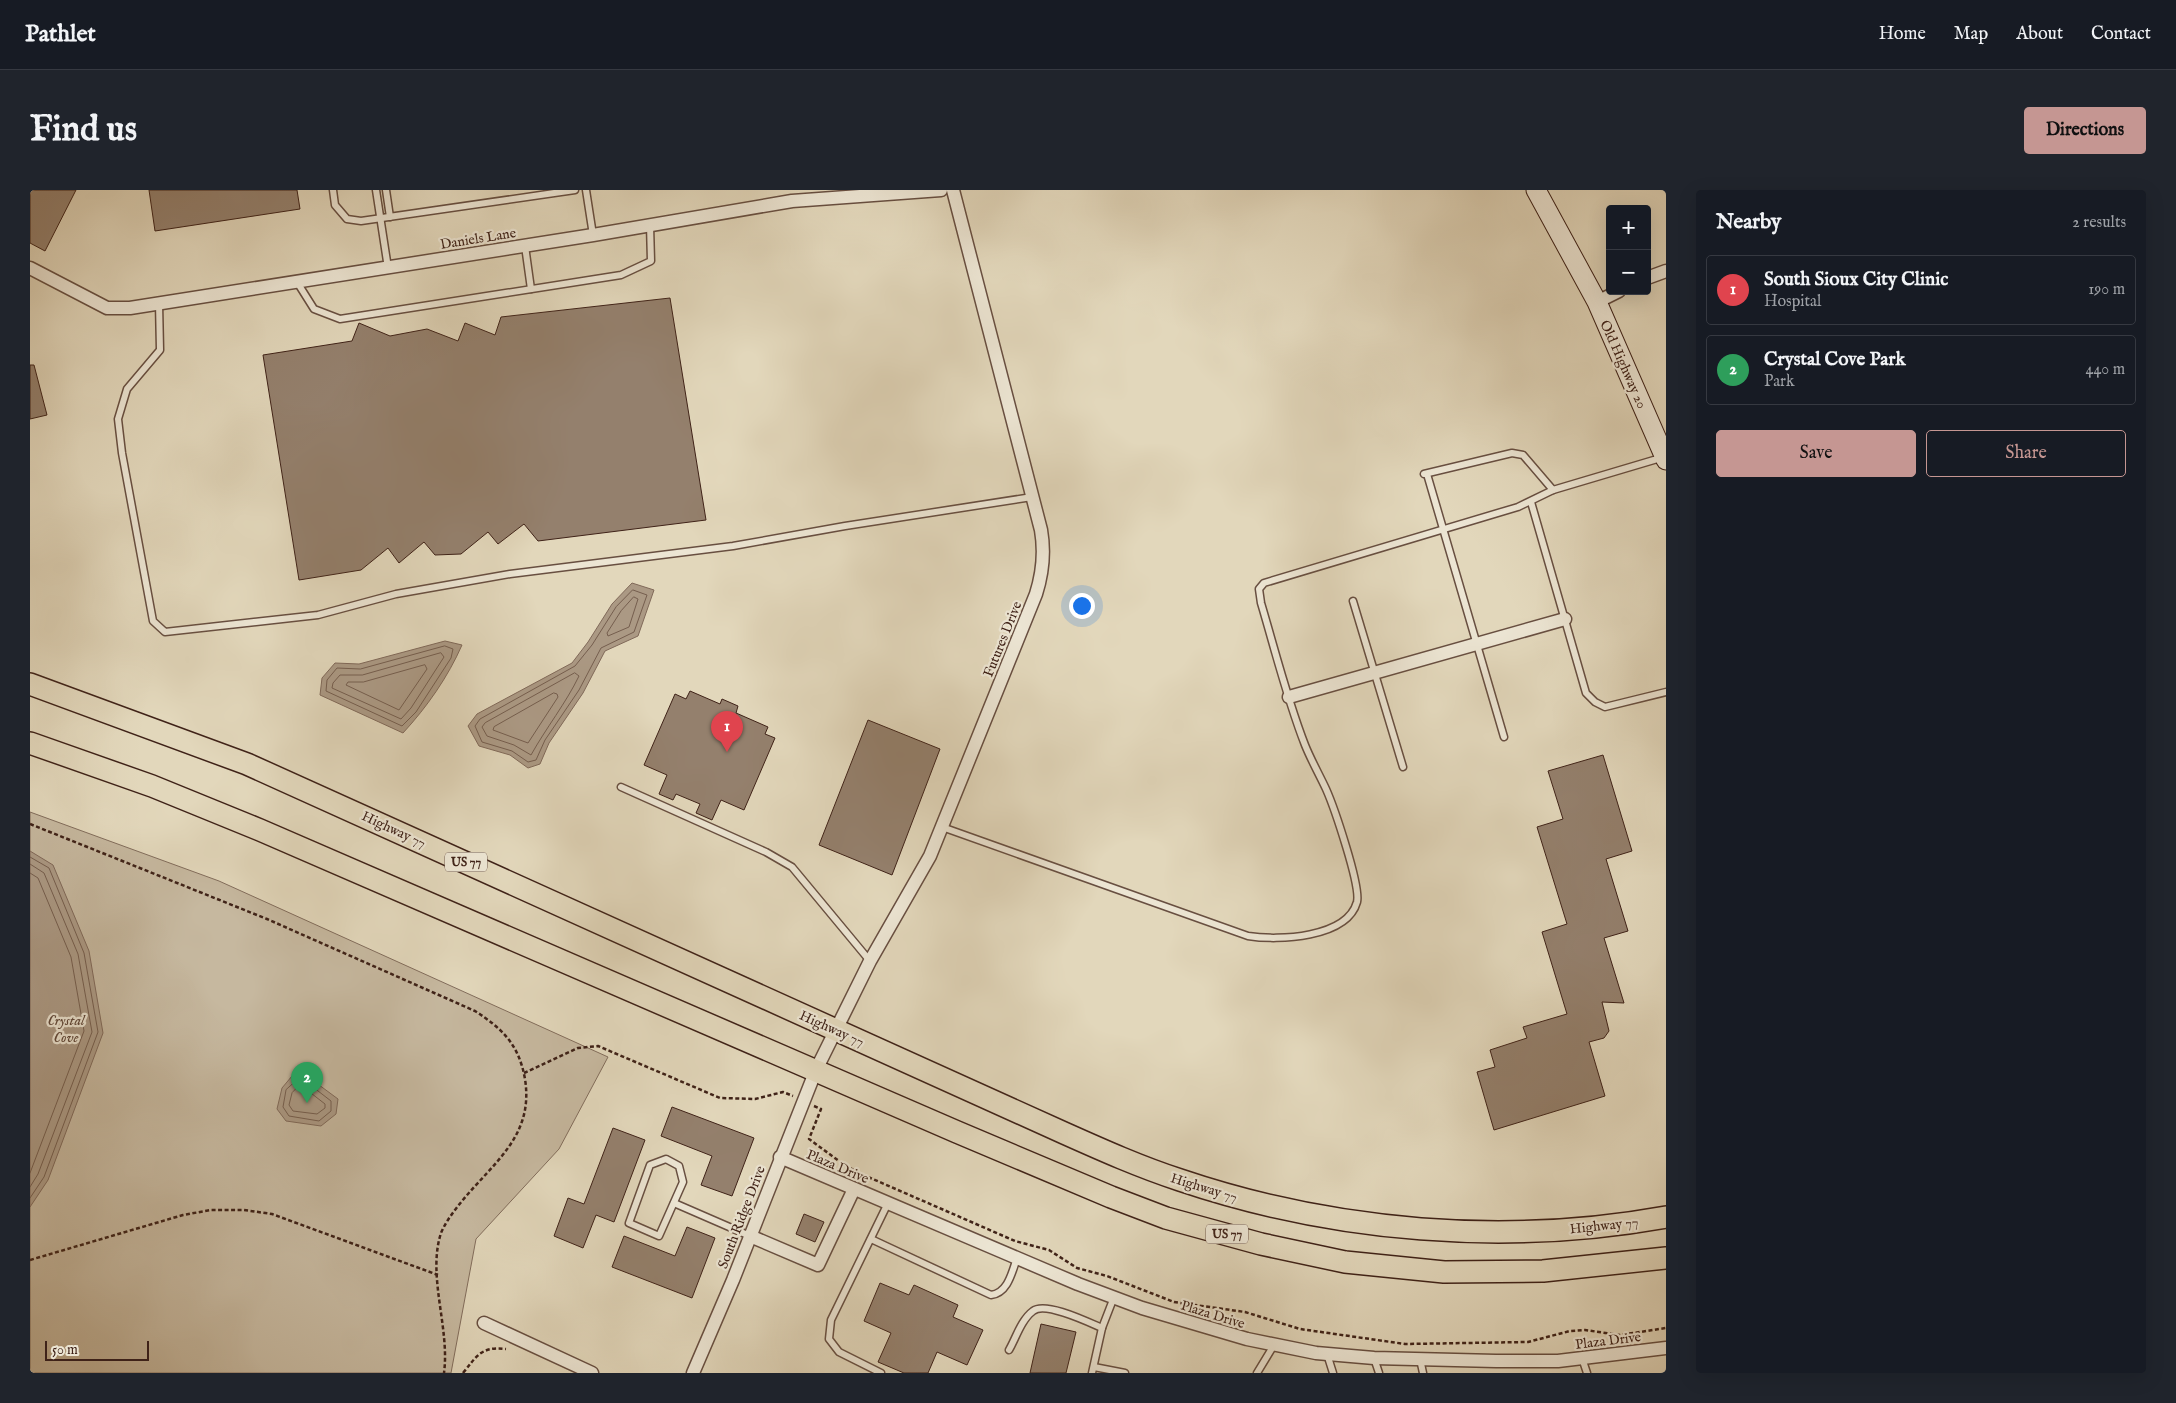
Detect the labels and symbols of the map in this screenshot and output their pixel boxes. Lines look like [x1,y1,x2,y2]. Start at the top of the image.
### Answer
street label: Daniels Lane [439,224,518,254]
street label: Old Highway 20 [1596,317,1651,412]
your location [1069,593,1095,619]
street label: Futures Drive [980,598,1027,680]
pin: 1 [711,711,743,752]
street label: Highway 77 [359,807,429,853]
road number: US 77 [445,852,487,872]
street label: Highway 77 [797,1007,867,1051]
water label: Crystal Cove [47,1011,86,1047]
pin: 2 [291,1062,323,1103]
street label: Plaza Drive [804,1146,872,1188]
street label: South Ridge Drive [714,1163,770,1271]
street label: Highway 77 [1168,1169,1239,1207]
street label: Highway 77 [1569,1213,1639,1239]
road number: US 77 [1206,1224,1248,1244]
street label: Plaza Drive [1178,1297,1248,1333]
street label: Plaza Drive [1574,1328,1643,1354]
scale bar [45,1338,149,1361]

